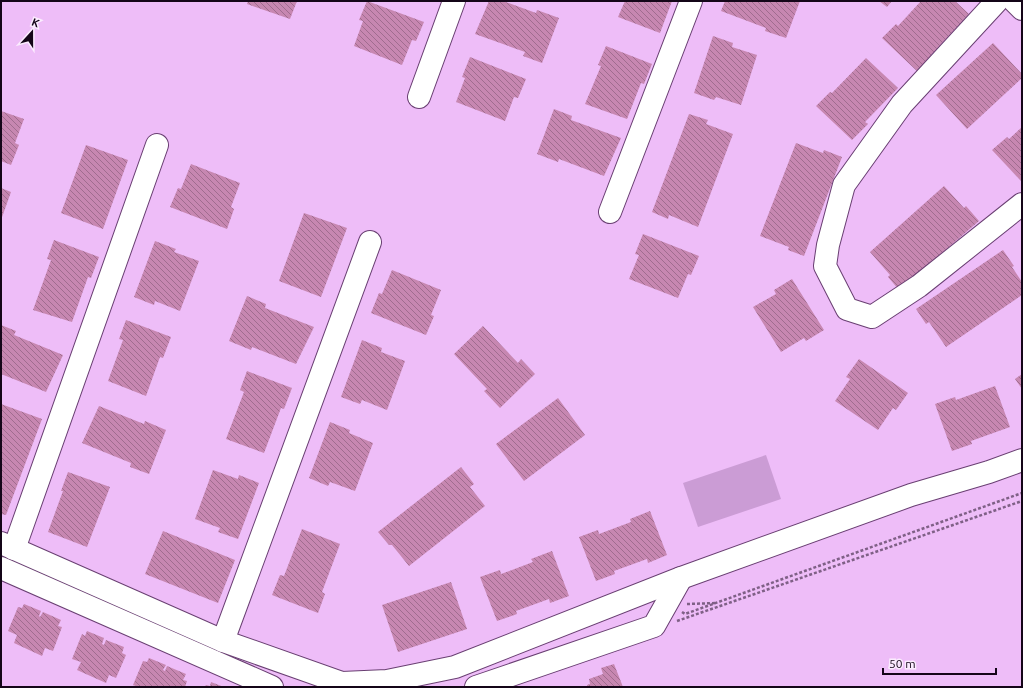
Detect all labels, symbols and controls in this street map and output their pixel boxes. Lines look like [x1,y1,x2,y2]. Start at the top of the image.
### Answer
north arrow [12,12,52,52]
text: K [30,16,42,30]
scale bar [883,650,996,676]
text: 50 m [889,657,916,670]

